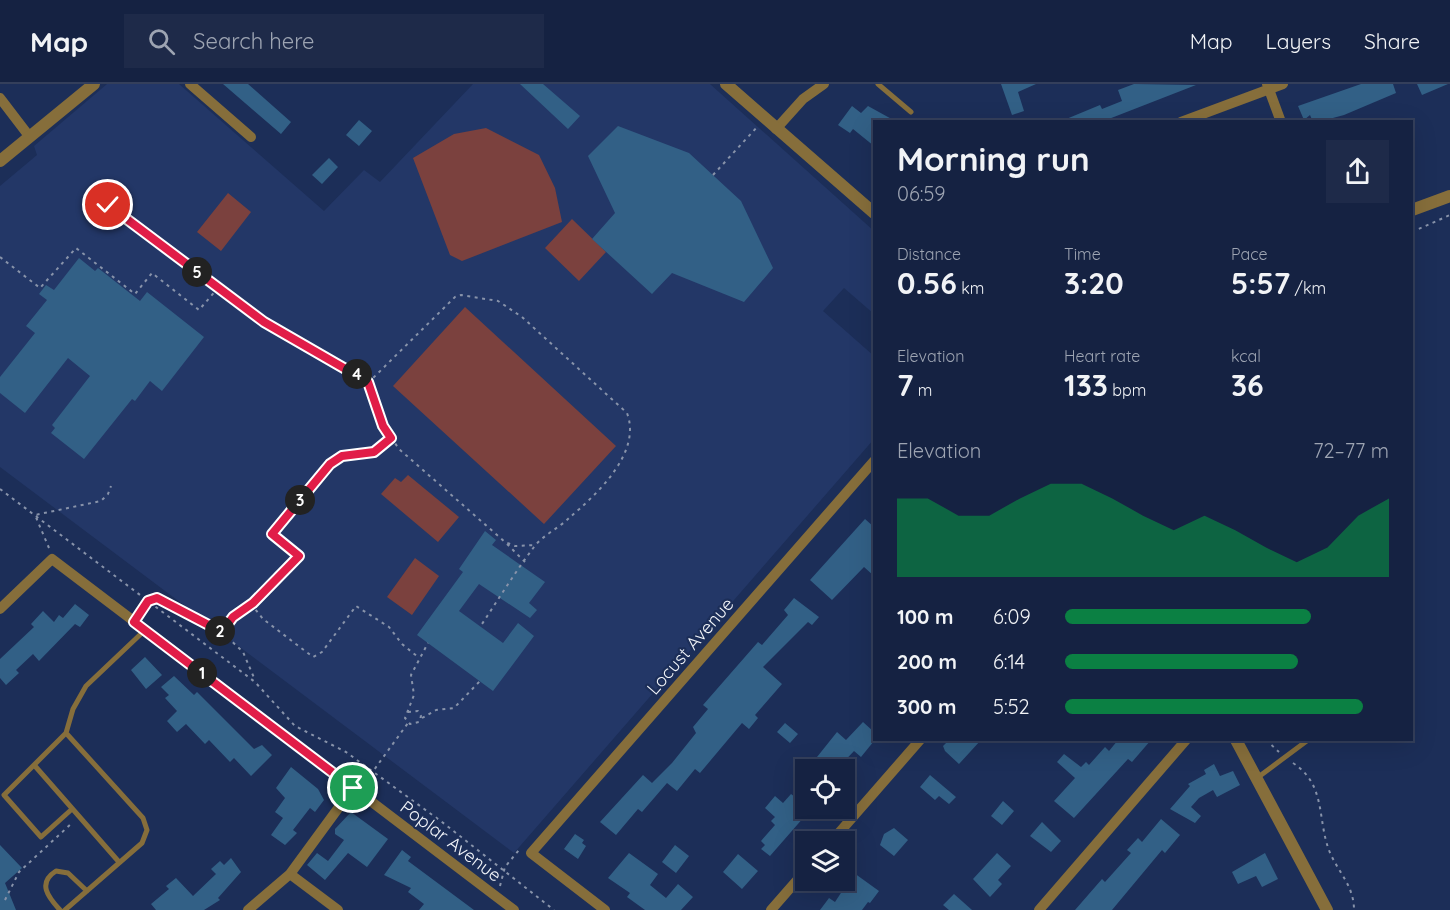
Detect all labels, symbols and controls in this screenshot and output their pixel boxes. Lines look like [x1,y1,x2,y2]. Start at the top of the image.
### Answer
search box [124,14,544,68]
text: Map [30,24,88,59]
icon: search [145,25,178,58]
text: Search here [193,27,315,55]
text: Map [1190,28,1233,54]
text: Layers [1266,28,1331,54]
text: Share [1364,28,1420,54]
text: Morning run [897,138,1090,179]
button: share [1326,140,1389,203]
pin [82,179,133,230]
text: 06:59 [897,181,945,206]
icon: check [91,188,124,221]
text: Distance [897,244,961,264]
text: Time [1064,244,1101,264]
text: Pace [1231,244,1267,264]
pin: 5 [182,257,212,287]
text: 5 [192,262,202,282]
text: 0.56 [897,264,957,302]
text: 3:20 [1064,264,1124,302]
text: 5:57 [1231,264,1290,302]
text: km [957,278,984,298]
text: /km [1290,278,1326,298]
text: Elevation [897,346,964,366]
text: Heart rate [1064,346,1140,366]
text: kcal [1231,346,1261,366]
pin: 4 [342,359,372,389]
text: 4 [352,364,362,384]
text: 7 [897,366,913,404]
text: 133 [1064,366,1108,404]
text: 36 [1231,366,1264,404]
text: m [913,380,932,400]
text: bpm [1108,380,1146,400]
text: Elevation [897,438,981,463]
text: 72–77 m [1313,438,1389,463]
pin: 3 [285,485,315,515]
text: 3 [296,490,304,510]
street label: Locust Avenue [642,593,738,699]
text: 100 m [897,604,953,629]
text: 6:09 [993,604,1031,629]
pin: 2 [205,616,235,646]
text: 2 [215,621,225,641]
text: 200 m [897,649,957,674]
text: 6:14 [993,649,1025,674]
pin: 1 [187,658,217,688]
text: 1 [199,663,205,683]
text: 300 m [897,694,956,719]
text: 5:52 [993,694,1030,719]
map controls [795,759,855,891]
button: locate [795,759,855,819]
pin [327,762,378,813]
icon: arrive [336,771,369,804]
street label: Poplar Avenue [396,795,506,887]
button: layers [795,831,855,891]

